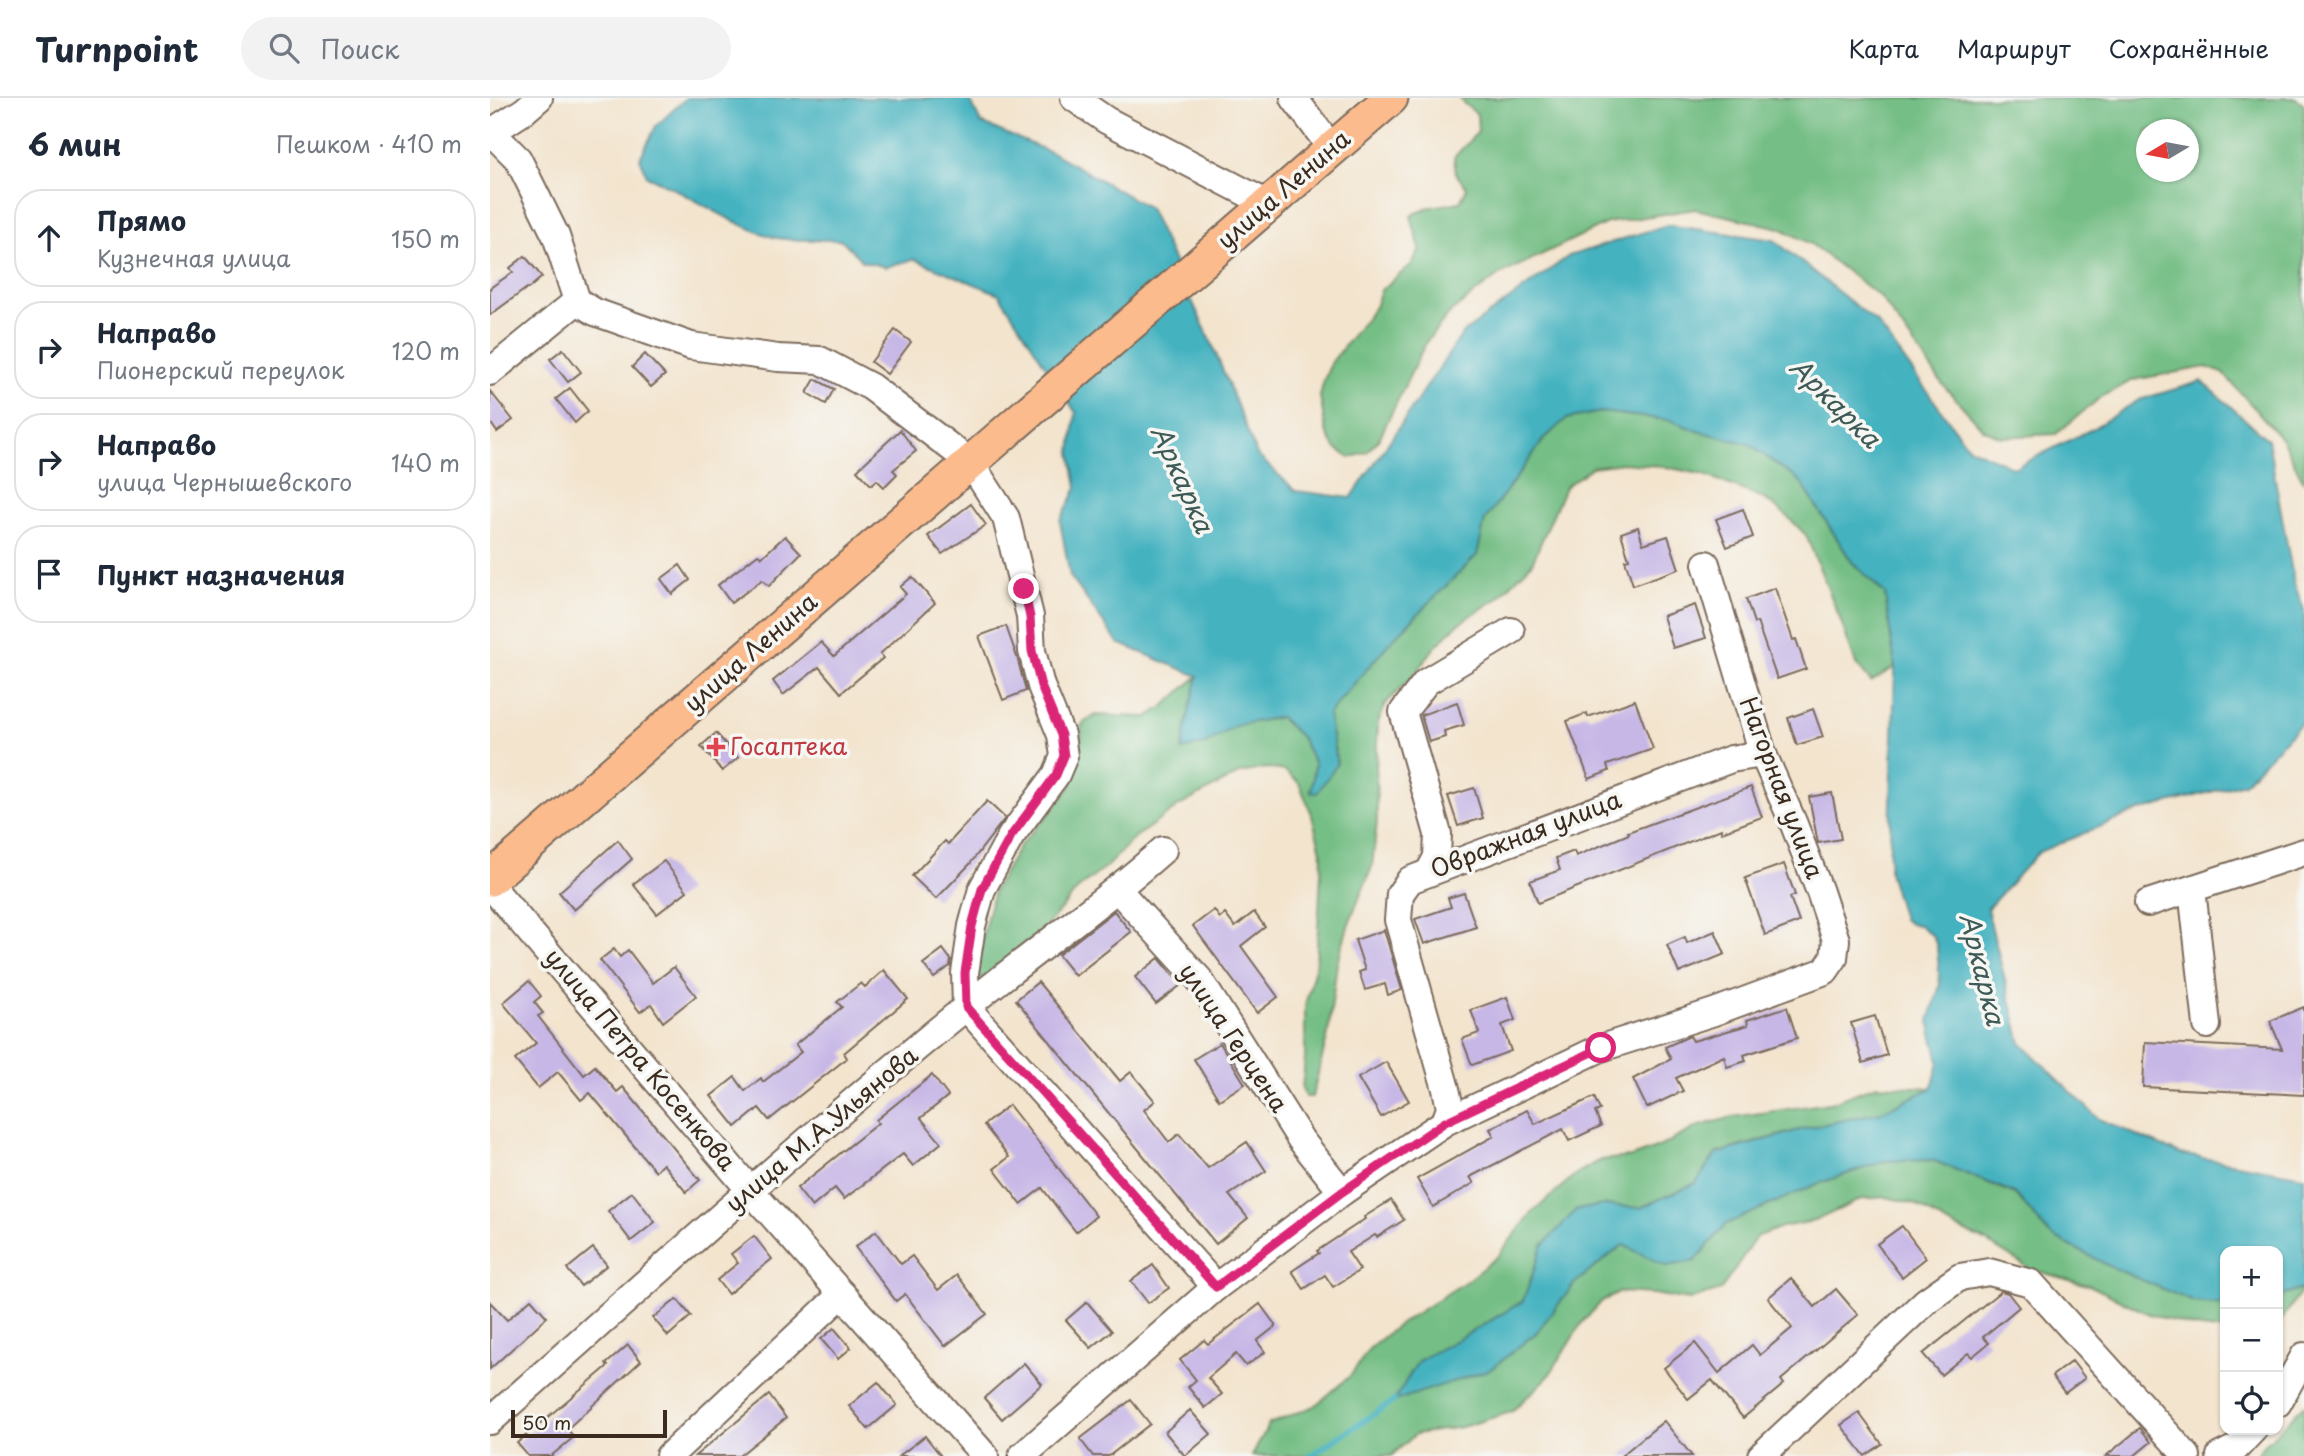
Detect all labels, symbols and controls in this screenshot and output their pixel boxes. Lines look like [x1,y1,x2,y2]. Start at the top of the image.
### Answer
search box [241,17,731,80]
text: Turnpoint [35,23,199,73]
icon: search [265,29,303,67]
text: Поиск [321,29,399,68]
text: Карта [1848,30,1919,66]
text: Маршрут [1957,30,2071,66]
text: Сохранённые [2109,30,2269,66]
north arrow [2136,119,2199,182]
street label: улица Ленина [1208,120,1357,257]
text: 6 мин [28,121,122,166]
text: Пешком · 410 m [276,126,462,161]
text: Прямо [97,201,186,240]
icon: ahead [30,219,68,257]
text: 150 m [391,221,460,256]
text: Кузнечная улица [97,240,291,275]
text: Направо [97,313,216,352]
icon: right [30,331,68,369]
text: 120 m [392,333,460,368]
water label: Аркарка [1782,348,1891,457]
text: Пионерский переулок [97,352,344,387]
water label: Аркарка [1142,418,1225,539]
text: Направо [97,425,216,464]
icon: right [30,443,68,481]
text: 140 m [391,445,460,480]
text: улица Чернышевского [97,464,352,499]
icon: arrive [30,555,68,593]
text: Пункт назначения [97,555,345,594]
route end [1008,573,1039,604]
street label: улица Ленина [675,583,824,720]
street label: Нагорная улица [1732,691,1834,883]
place label: Госаптека [730,727,847,763]
marker: Госаптека [708,739,724,755]
street label: Овражная улица [1425,780,1626,886]
water label: Аркарка [1951,908,2016,1030]
street label: улица Петра Косенкова [537,940,746,1178]
street label: улица Герцена [1171,955,1298,1119]
route start [1585,1032,1616,1063]
street label: улица М.А.Ульянова [717,1037,925,1220]
map controls [2220,1246,2283,1435]
button: + [2220,1246,2283,1309]
button: − [2220,1309,2283,1372]
button: locate [2220,1372,2283,1435]
scale bar [511,1407,667,1439]
text: 50 m [522,1408,571,1436]

